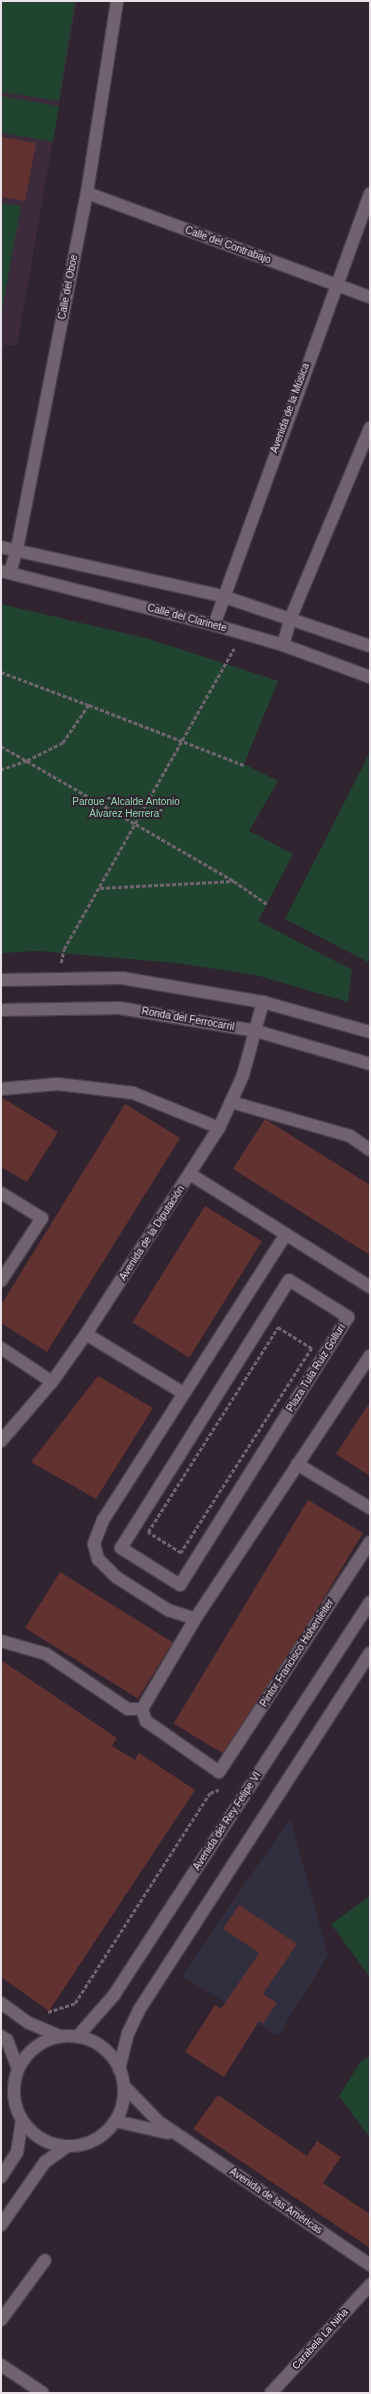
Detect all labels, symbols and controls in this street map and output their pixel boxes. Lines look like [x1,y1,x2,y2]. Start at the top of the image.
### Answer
street label: Calle del Contrabajo [183,224,273,266]
street label: Calle del Oboe [56,253,80,321]
street label: Avenida de la Música [268,361,312,455]
street label: Calle del Clarinete [146,602,228,634]
park label: Parque "Alcalde Antonio Álvarez Herrera" [72,795,180,818]
street label: Ronda del Ferrocarril [141,1005,235,1033]
street label: Avenida de la Diputación [117,1183,187,1283]
street label: Plaza Tula Ruiz Golluri [284,1322,348,1414]
street label: Pintor Francisco Hohenleiter [258,1597,336,1709]
street label: Avenida del Rey Felipe VI [191,1770,263,1872]
street label: Avenida de las Américas [227,2165,325,2237]
street label: Carabela La Niña [290,2306,350,2372]

